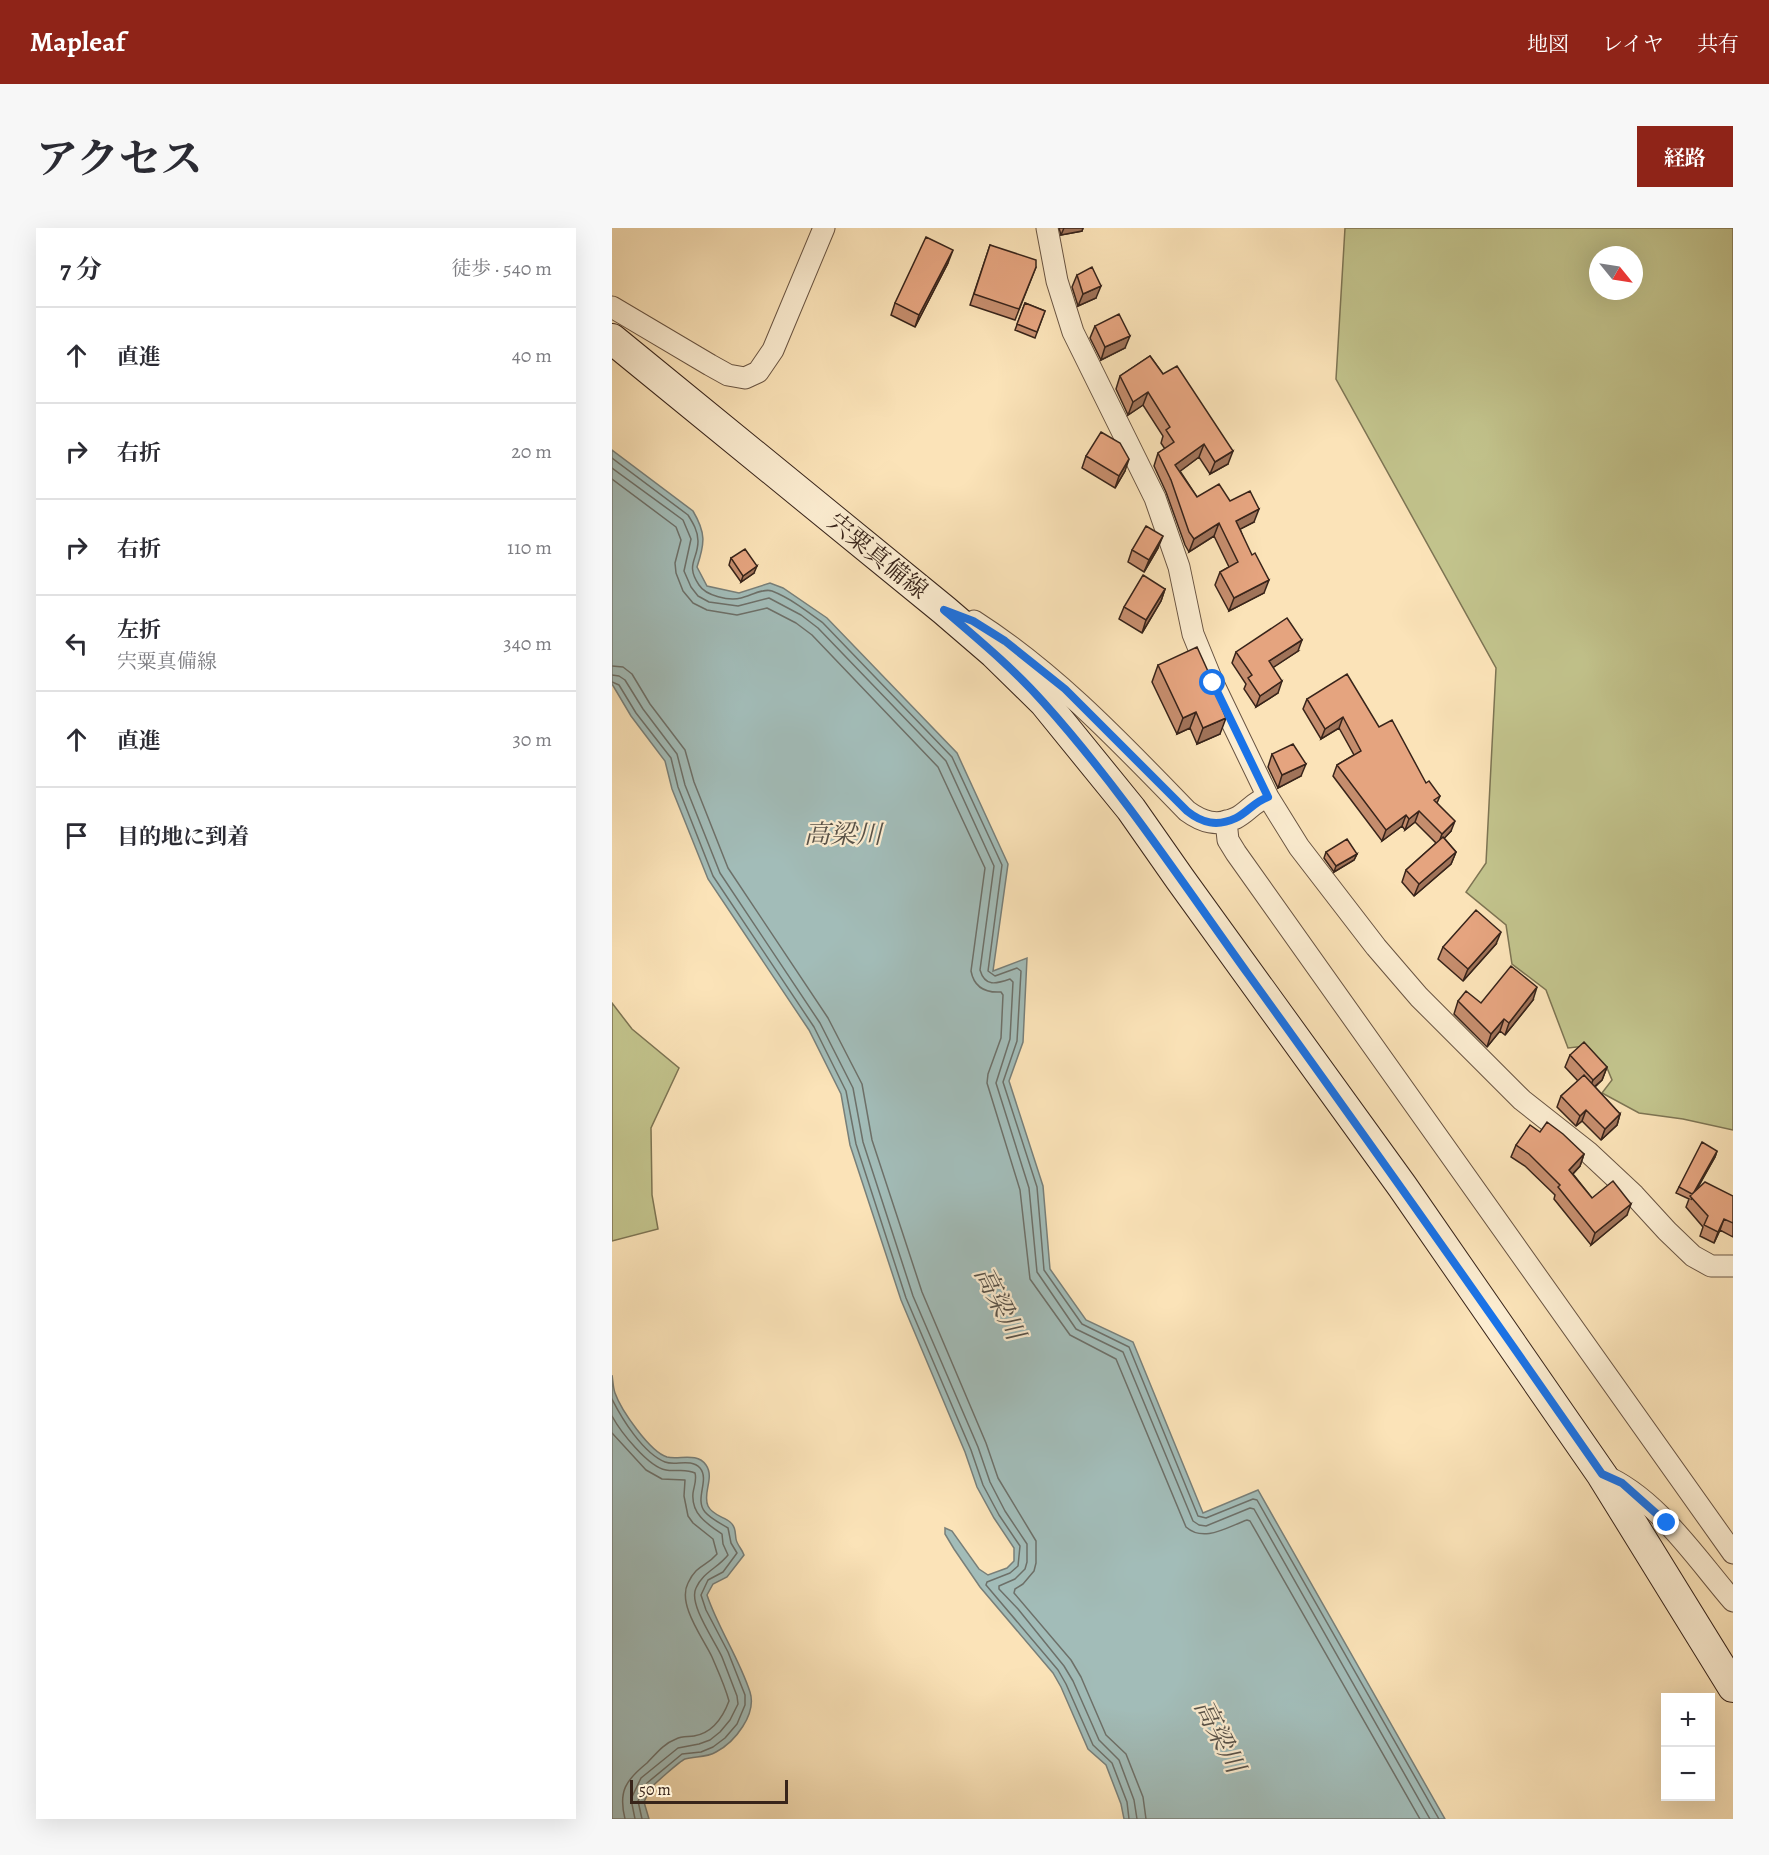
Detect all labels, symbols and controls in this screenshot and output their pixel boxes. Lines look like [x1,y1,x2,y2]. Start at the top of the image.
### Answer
text: Mapleaf [30,23,125,61]
text: 地図 [1527,30,1569,58]
text: レイヤ [1602,30,1664,58]
text: 共有 [1697,30,1739,58]
button: 経路 [1637,126,1733,187]
text: アクセス [36,130,203,187]
north arrow [1589,246,1643,300]
text: 7 分 [60,252,102,287]
text: 徒歩 · 540 m [451,255,552,282]
icon: ahead [60,339,93,372]
text: 直進 [117,342,161,372]
text: 40 m [512,342,552,369]
icon: right [60,435,93,468]
text: 右折 [117,438,161,468]
text: 20 m [511,438,552,465]
street label: 宍粟真備線 [821,506,935,606]
icon: right [60,531,93,564]
text: 右折 [117,534,161,564]
text: 110 m [507,534,552,561]
text: 左折 [117,615,161,645]
icon: left [60,627,93,660]
text: 340 m [503,630,552,657]
text: 宍粟真備線 [117,648,217,675]
route start [1199,669,1225,695]
icon: ahead [60,723,93,756]
text: 直進 [117,726,161,756]
text: 30 m [512,726,552,753]
water label: 高梁川 [804,817,885,852]
icon: arrive [60,819,93,852]
text: 目的地に到着 [117,822,249,852]
water label: 高梁川 [966,1261,1034,1349]
route end [1653,1509,1679,1535]
map controls [1661,1693,1715,1801]
button: + [1661,1693,1715,1747]
water label: 高梁川 [1186,1694,1254,1782]
button: − [1661,1747,1715,1801]
scale bar [630,1777,788,1804]
text: 50 m [639,1779,671,1801]

